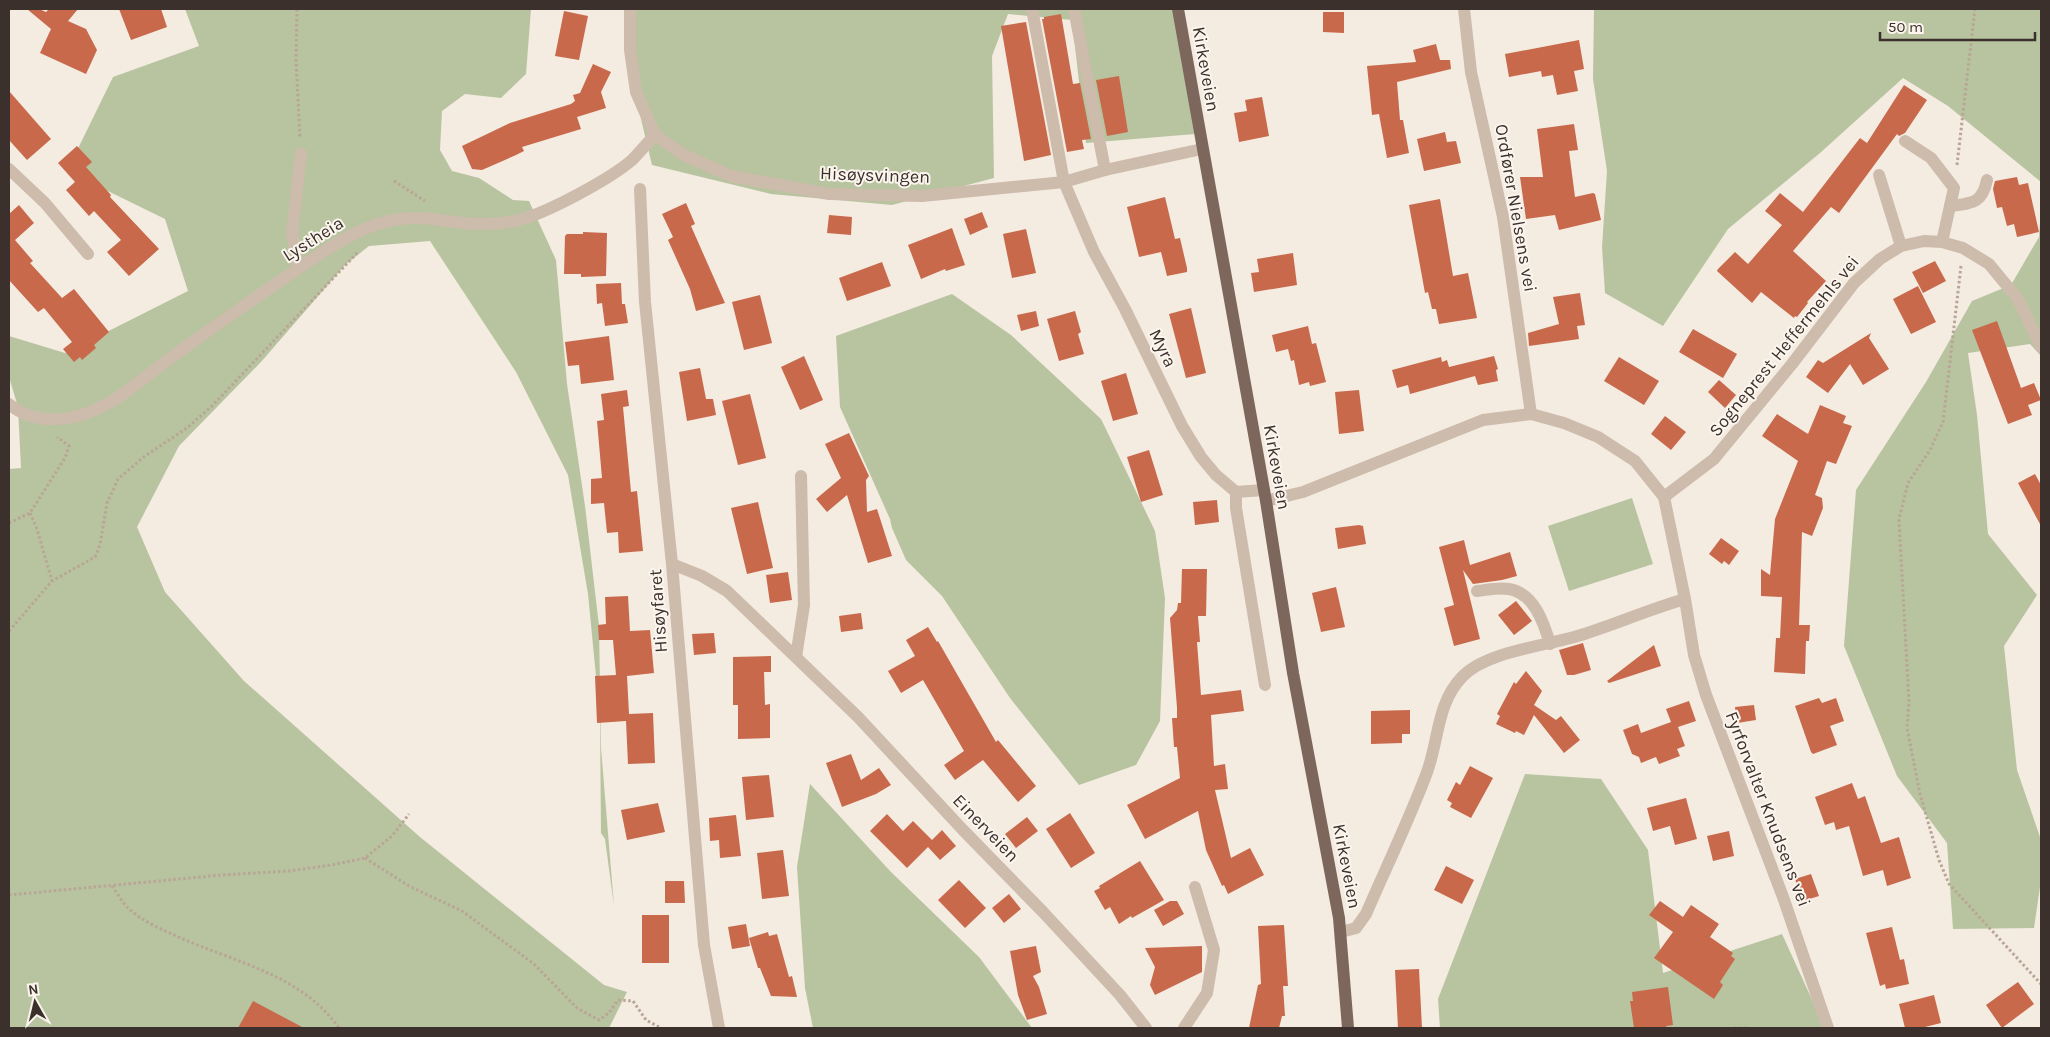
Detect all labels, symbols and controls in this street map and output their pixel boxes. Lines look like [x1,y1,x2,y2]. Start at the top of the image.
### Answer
scale bar [1880,10,2035,42]
text: 50 m [1888,18,1923,36]
street label: Kirkeveien [1188,25,1224,113]
street label: Ordfører Nielsens vei [1490,122,1542,294]
street label: Hisøysvingen [820,162,930,188]
street label: Lystheia [278,212,348,266]
street label: Sogneprest Heffermehls vei [1704,251,1864,441]
street label: Myra [1144,325,1182,371]
street label: Kirkeveien [1259,423,1295,511]
street label: Hisøyfaret [644,568,672,654]
street label: Fyrforvalter Knudsens vei [1721,708,1815,910]
street label: Einerveien [948,789,1024,867]
street label: Kirkeveien [1328,822,1366,910]
north arrow [10,977,60,1027]
text: N [27,981,39,999]

